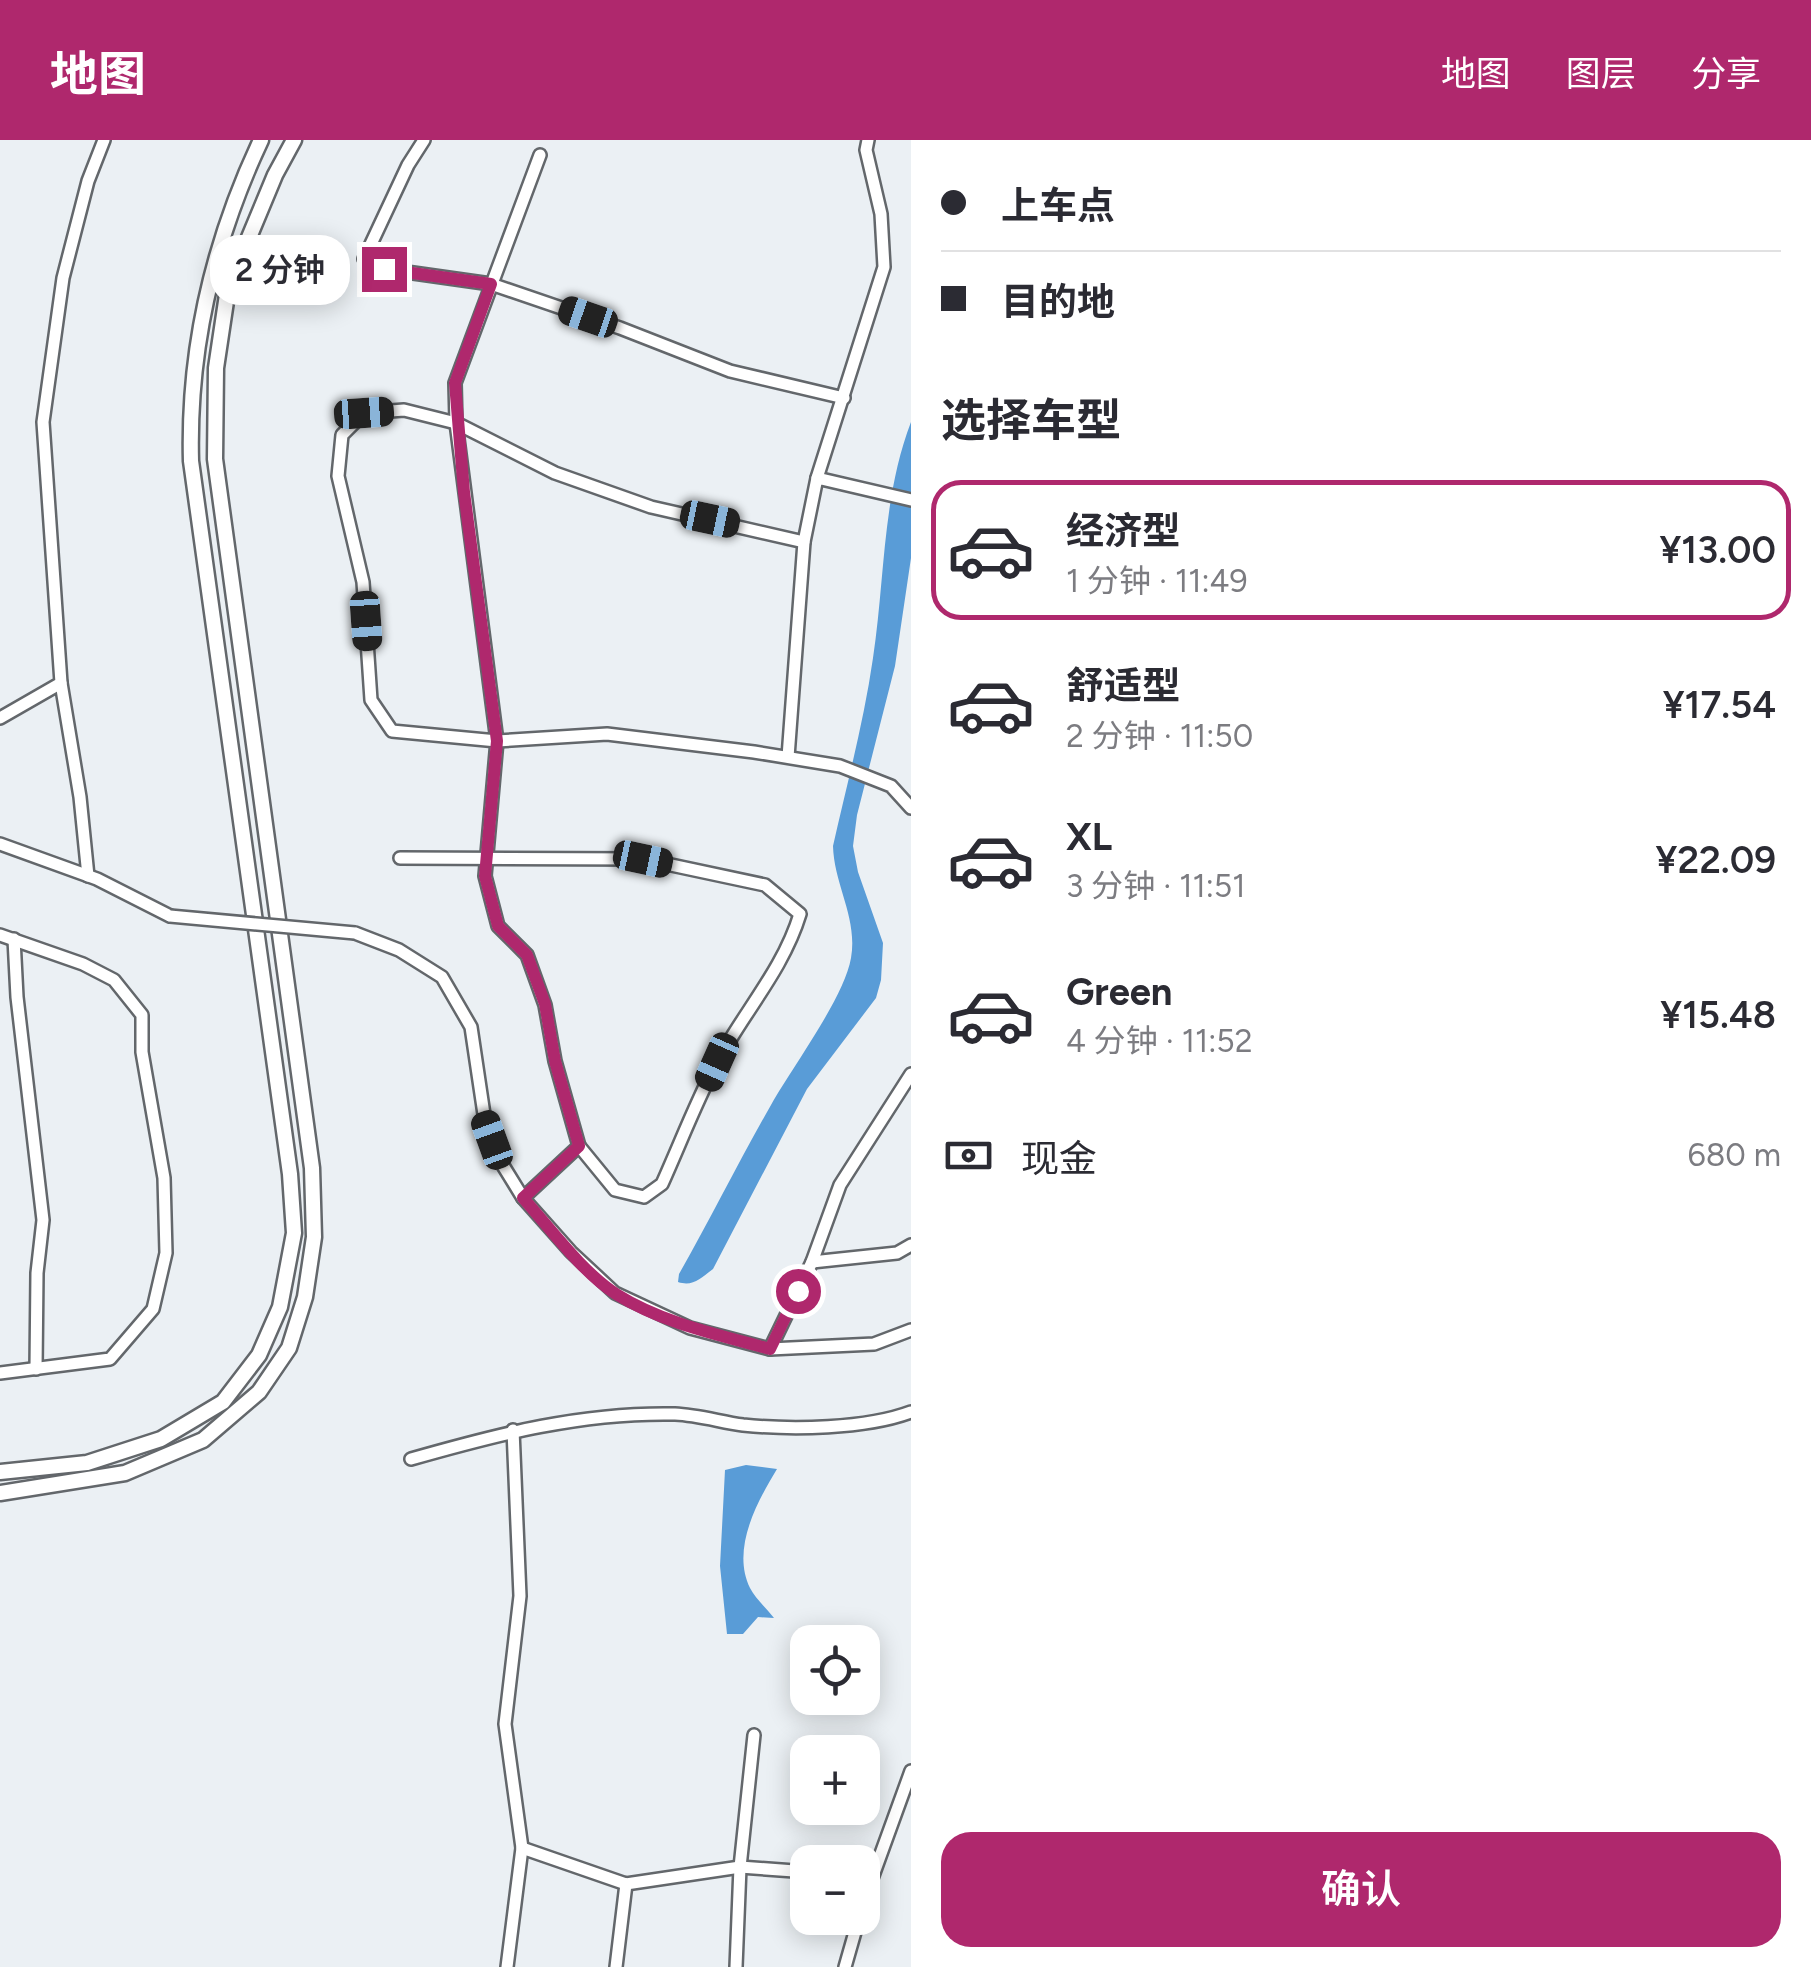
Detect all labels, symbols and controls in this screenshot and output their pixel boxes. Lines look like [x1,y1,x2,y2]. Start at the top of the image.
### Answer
text: 地图 [50,45,146,103]
text: 地图 [1441,53,1511,95]
text: 图层 [1566,53,1636,95]
text: 分享 [1691,53,1761,95]
text: 上车点 [1001,183,1115,229]
callout: 2 分钟 [209,234,349,304]
route end [362,247,407,292]
text: 2 分钟 [235,251,325,289]
text: 目的地 [1001,279,1115,325]
car [555,293,621,341]
text: 选择车型 [941,393,1121,447]
car [333,396,395,430]
car [678,498,742,540]
icon: car [946,505,1036,595]
text: 经济型 [1066,508,1180,554]
text: ¥13.00 [1659,527,1776,573]
text: 1 分钟 · 11:49 [1066,562,1248,600]
car [349,590,383,652]
icon: car [946,660,1036,750]
text: 舒适型 [1066,663,1180,709]
text: ¥17.54 [1663,682,1776,728]
text: 2 分钟 · 11:50 [1066,717,1253,755]
text: XL [1066,814,1112,860]
icon: car [946,815,1036,905]
text: ¥22.09 [1656,837,1776,883]
car [611,838,675,880]
text: 3 分钟 · 11:51 [1066,867,1245,905]
text: Green [1066,969,1172,1015]
icon: car [946,970,1036,1060]
text: ¥15.48 [1660,992,1776,1038]
text: 4 分钟 · 11:52 [1066,1022,1253,1060]
car [691,1028,743,1096]
car [468,1107,516,1173]
icon: cash [941,1128,996,1183]
text: 现金 [1021,1136,1097,1182]
text: 680 m [1688,1136,1781,1174]
route start [776,1269,821,1314]
map controls [790,1625,880,1935]
button: locate [790,1625,880,1715]
button: + [790,1735,880,1825]
button: 确认 [941,1832,1781,1947]
button: − [790,1845,880,1935]

